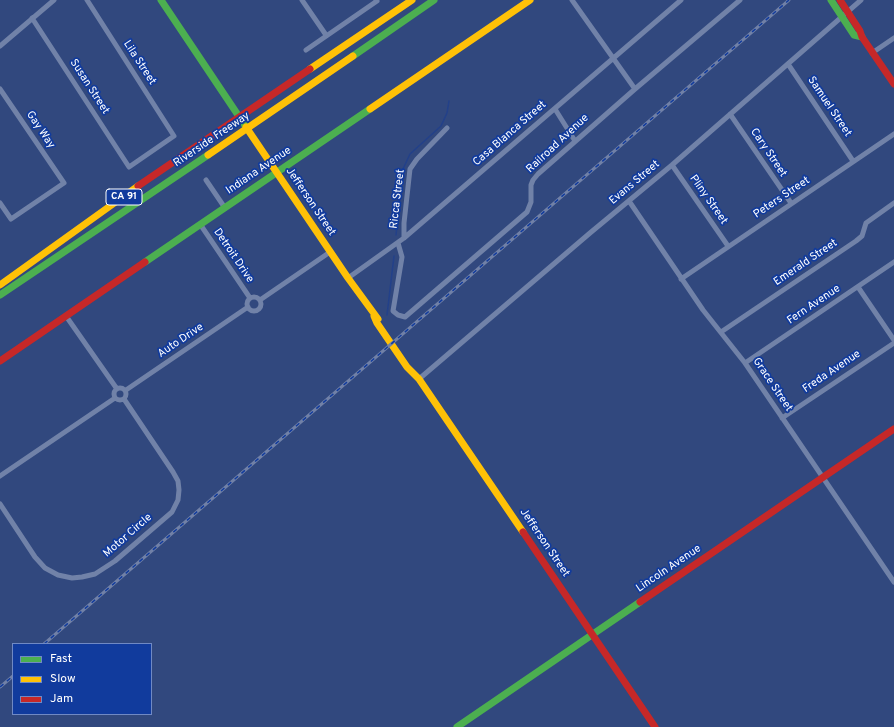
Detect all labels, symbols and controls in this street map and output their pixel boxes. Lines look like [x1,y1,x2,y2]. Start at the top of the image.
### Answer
street label: Lila Street [120,38,158,88]
street label: Susan Street [66,57,112,117]
street label: Samuel Street [804,74,854,140]
street label: Casa Blanca Street [471,99,549,169]
street label: Gay Way [23,109,57,151]
street label: Riverside Freeway [171,110,253,170]
street label: Railroad Avenue [524,112,592,176]
street label: Cary Street [747,126,789,180]
street label: Indiana Avenue [224,144,294,198]
street label: Evans Street [607,158,663,208]
street label: Jefferson Street [282,165,338,239]
street label: Ricca Street [388,169,408,229]
street label: Pliny Street [686,173,730,227]
street label: Peters Street [751,174,813,222]
road number: CA 91 [106,189,142,205]
street label: Detroit Drive [210,226,256,286]
street label: Emerald Street [772,237,840,289]
street label: Fern Avenue [785,282,843,328]
street label: Auto Drive [156,321,206,361]
street label: Freda Avenue [801,348,863,396]
street label: Grace Street [749,356,795,414]
street label: Jefferson Street [516,506,572,580]
street label: Motor Circle [101,511,155,561]
street label: Lincoln Avenue [634,542,704,596]
legend [12,643,152,715]
text: Fast [50,651,72,667]
text: Slow [50,671,76,687]
text: Jam [50,691,73,707]

